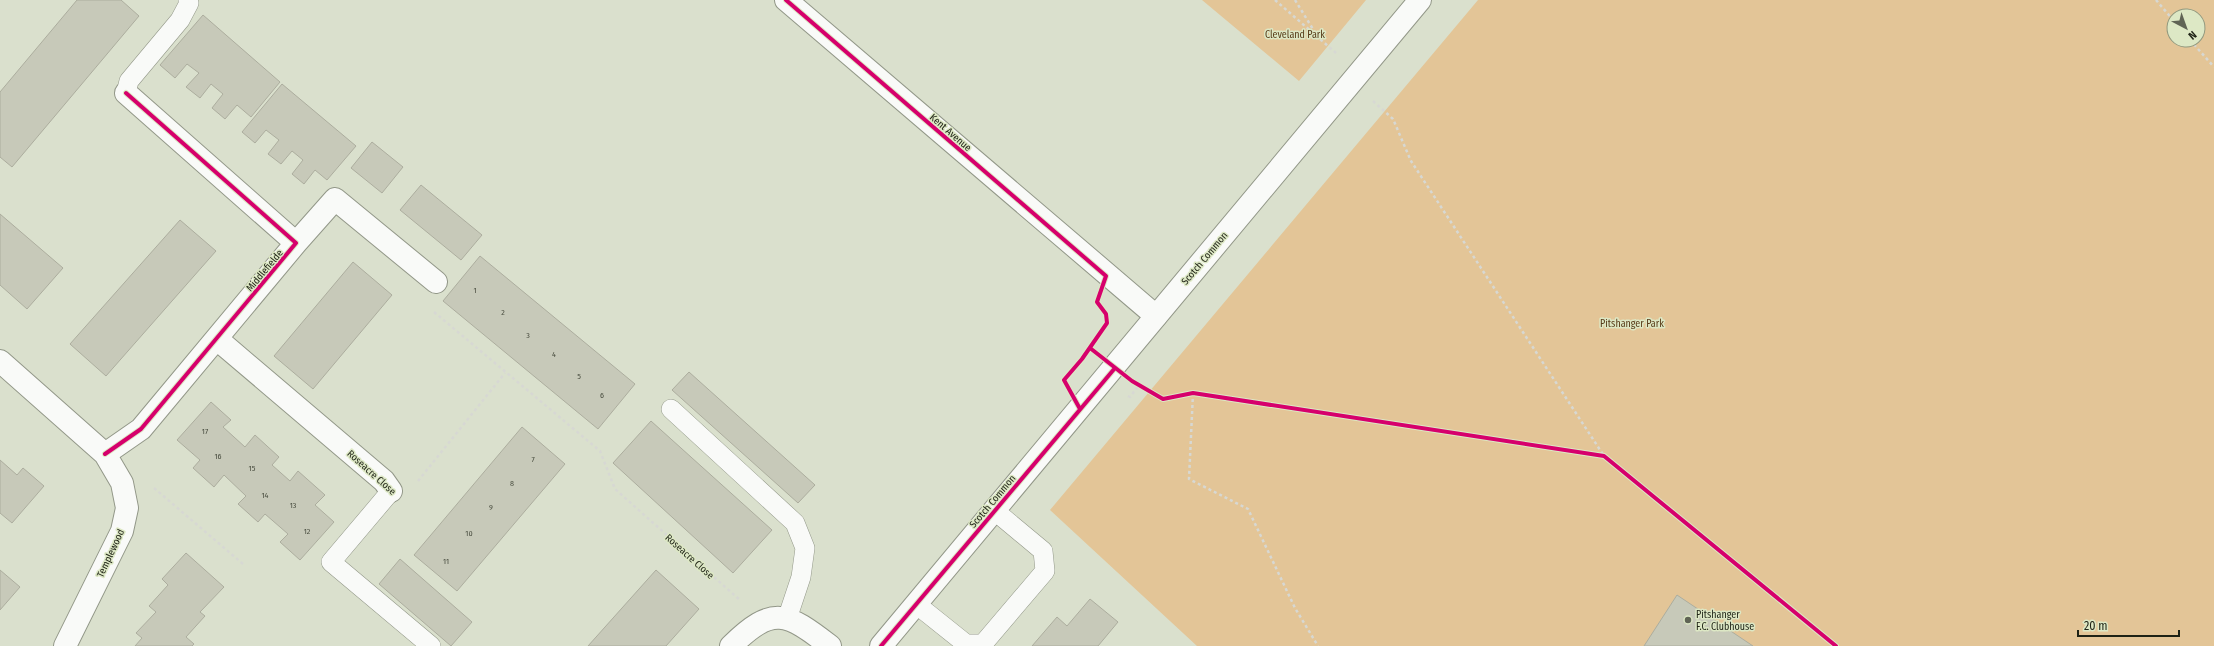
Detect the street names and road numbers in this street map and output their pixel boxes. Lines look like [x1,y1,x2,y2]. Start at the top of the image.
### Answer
street label: Kent Avenue [927,111,974,154]
street label: Scotch Common [1179,230,1230,288]
street label: Middlefielde [244,247,286,294]
street label: Roseacre Close [344,448,398,498]
street label: Scotch Common [967,473,1018,531]
street label: Templewood [94,527,127,580]
street label: Roseacre Close [662,532,716,582]

